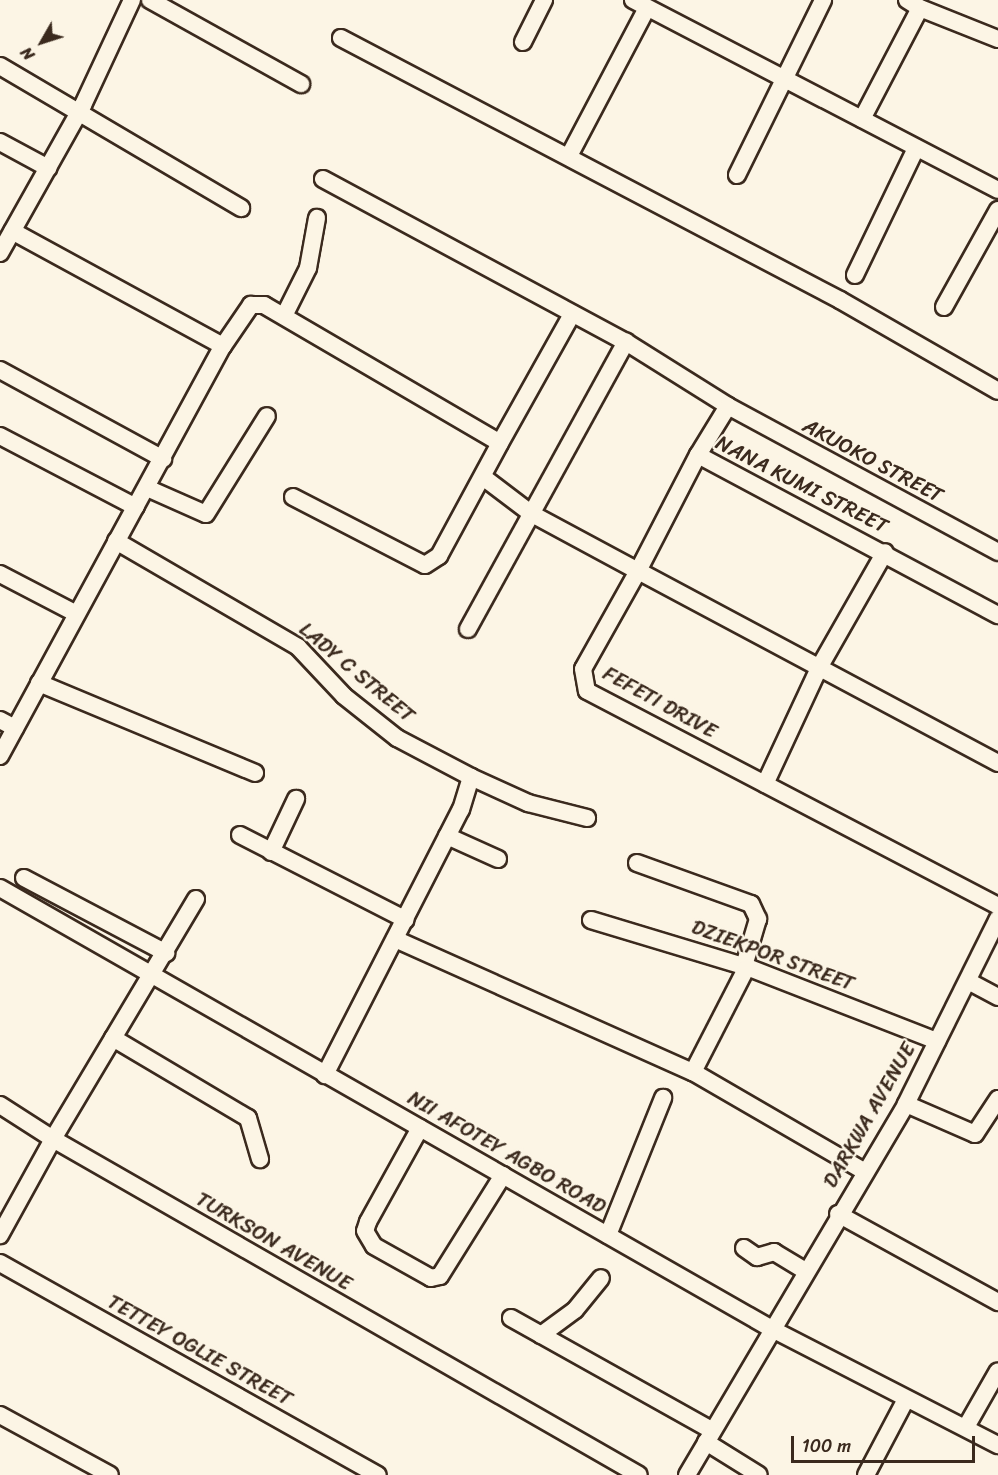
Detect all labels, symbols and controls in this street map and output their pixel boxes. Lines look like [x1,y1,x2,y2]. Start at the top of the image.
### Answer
north arrow [12,12,72,72]
text: N [13,40,42,67]
street label: AKUOKO STREET [798,412,948,508]
street label: NANA KUMI STREET [711,430,893,538]
street label: LADY C STREET [294,616,420,728]
street label: FEFETI DRIVE [599,660,721,744]
street label: DZIEKPOR STREET [687,913,859,997]
street label: DARKWA AVENUE [817,1038,921,1192]
street label: NII AFOTEY AGBO ROAD [403,1085,611,1219]
street label: TURKSON AVENUE [192,1186,356,1296]
street label: TETTEY OGLIE STREET [104,1289,296,1411]
scale bar [794,1424,978,1462]
text: 100 m [802,1430,851,1462]

